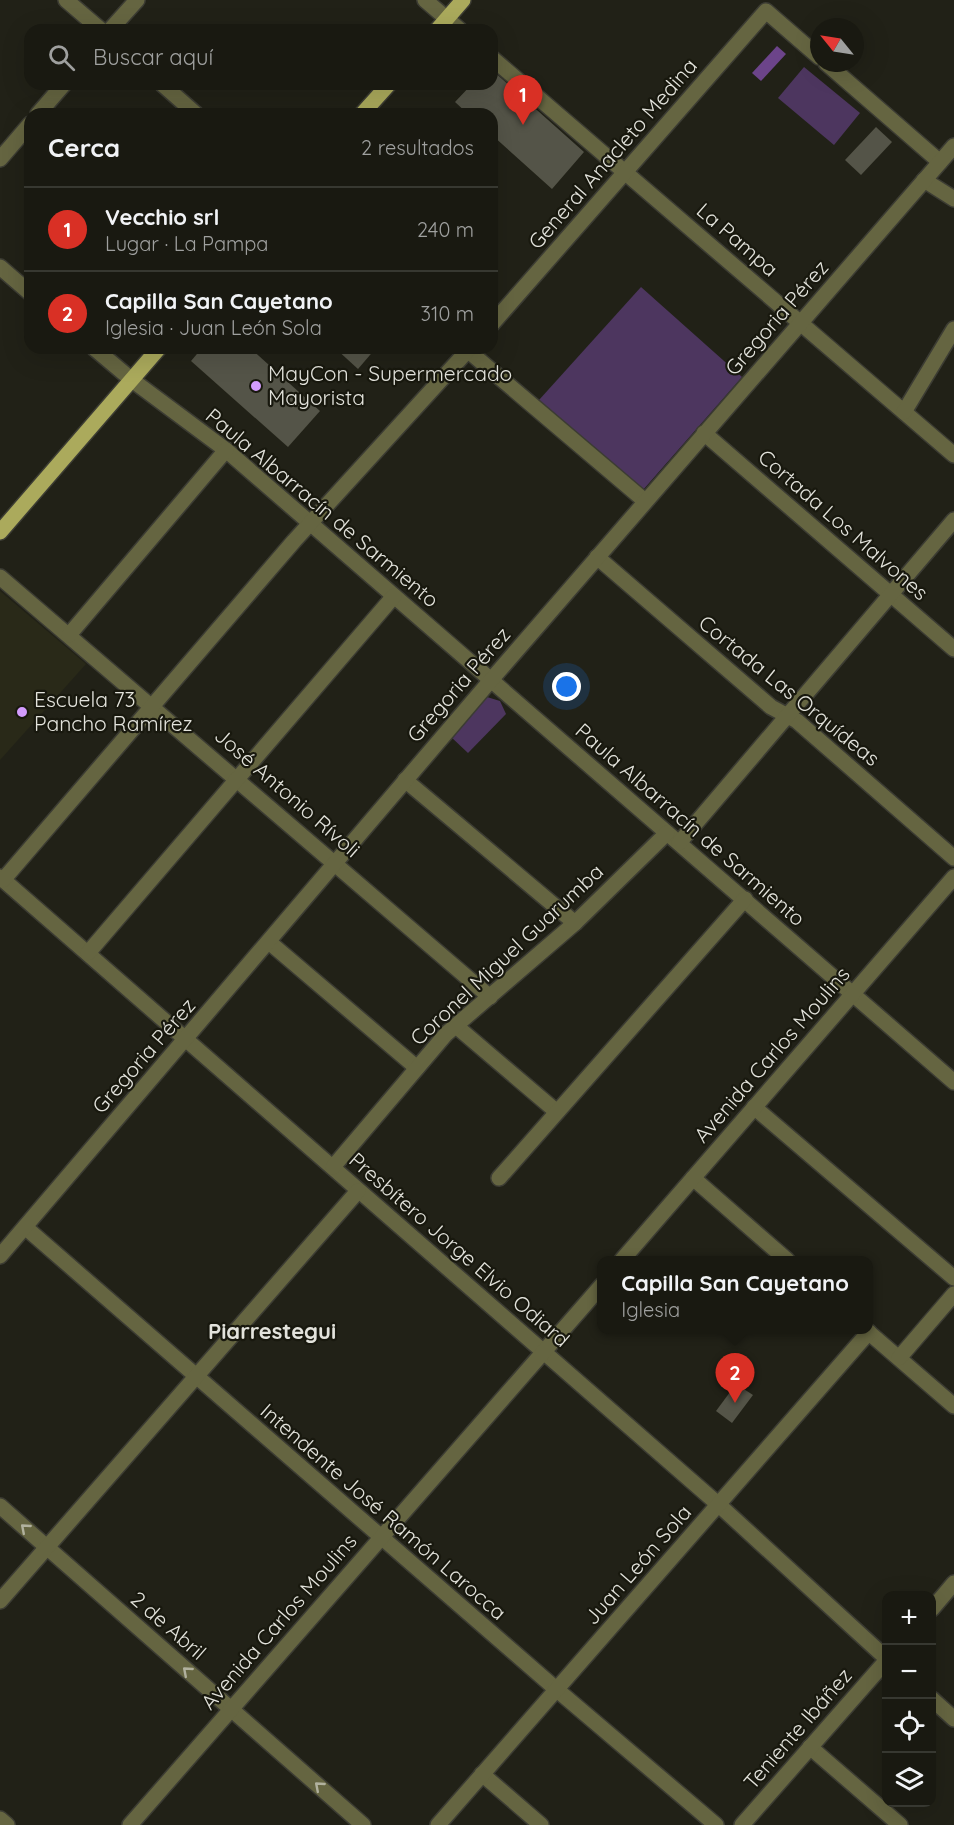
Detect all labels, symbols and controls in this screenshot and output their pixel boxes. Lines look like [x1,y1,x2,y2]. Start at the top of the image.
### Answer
north arrow [810,18,864,72]
search box [24,24,498,90]
icon: search [45,41,78,74]
text: Buscar aquí [93,43,213,71]
street label: General Anacleto Medina [522,53,702,254]
pin: 1 [504,76,542,125]
text: Cerca [48,131,120,164]
text: 2 resultados [361,135,474,160]
street label: La Pampa [692,197,784,282]
text: Vecchio srl [105,203,219,231]
text: 1 [64,217,71,242]
text: 240 m [417,217,474,242]
text: Lugar · La Pampa [105,231,268,256]
street label: Gregoria Pérez [719,254,833,380]
text: Capilla San Cayetano [105,287,333,315]
text: 2 [62,301,73,326]
text: 310 m [421,301,474,326]
text: Iglesia · Juan León Sola [105,315,322,340]
place label: MayCon - Supermercado Mayorista [268,360,512,410]
marker: MayCon - Supermercado Mayorista [249,379,263,393]
street label: Paula Albarracín de Sarmiento [201,402,444,612]
street label: Cortada Los Malvones [753,443,934,605]
street label: Cortada Las Orquídeas [694,609,885,771]
street label: Gregoria Pérez [401,621,515,747]
your location [552,672,581,701]
place label: Escuela 73 Pancho Ramírez [34,686,193,736]
marker: Escuela 73 Pancho Ramírez [15,705,29,719]
street label: Paula Albarracín de Sarmiento [570,717,811,931]
street label: José Antonio Rívoli [210,722,366,862]
street label: Coronel Miguel Guarumba [404,858,608,1051]
street label: Avenida Carlos Moulins [688,961,855,1148]
street label: Gregoria Pérez [86,992,200,1118]
street label: Presbítero Jorge Elvio Odiard [344,1146,575,1352]
popup [597,1256,873,1334]
text: Capilla San Cayetano [621,1269,849,1297]
text: Iglesia [621,1297,680,1322]
district label: Piarrestegui [208,1317,336,1345]
pin: 2 [716,1354,754,1403]
street label: Intendente José Ramón Larocca [255,1397,512,1625]
street label: Juan León Sola [578,1499,696,1630]
one-way arrow [21,1524,32,1535]
street label: Avenida Carlos Moulins [195,1528,362,1715]
street label: 2 de Abril [126,1585,212,1665]
map controls [882,1591,936,1807]
button: + [882,1591,936,1645]
button: − [882,1645,936,1699]
street label: Teniente Ibáñez [738,1662,857,1794]
one-way arrow [183,1667,194,1678]
button: locate [882,1699,936,1753]
button: layers [882,1753,936,1807]
one-way arrow [315,1783,326,1794]

